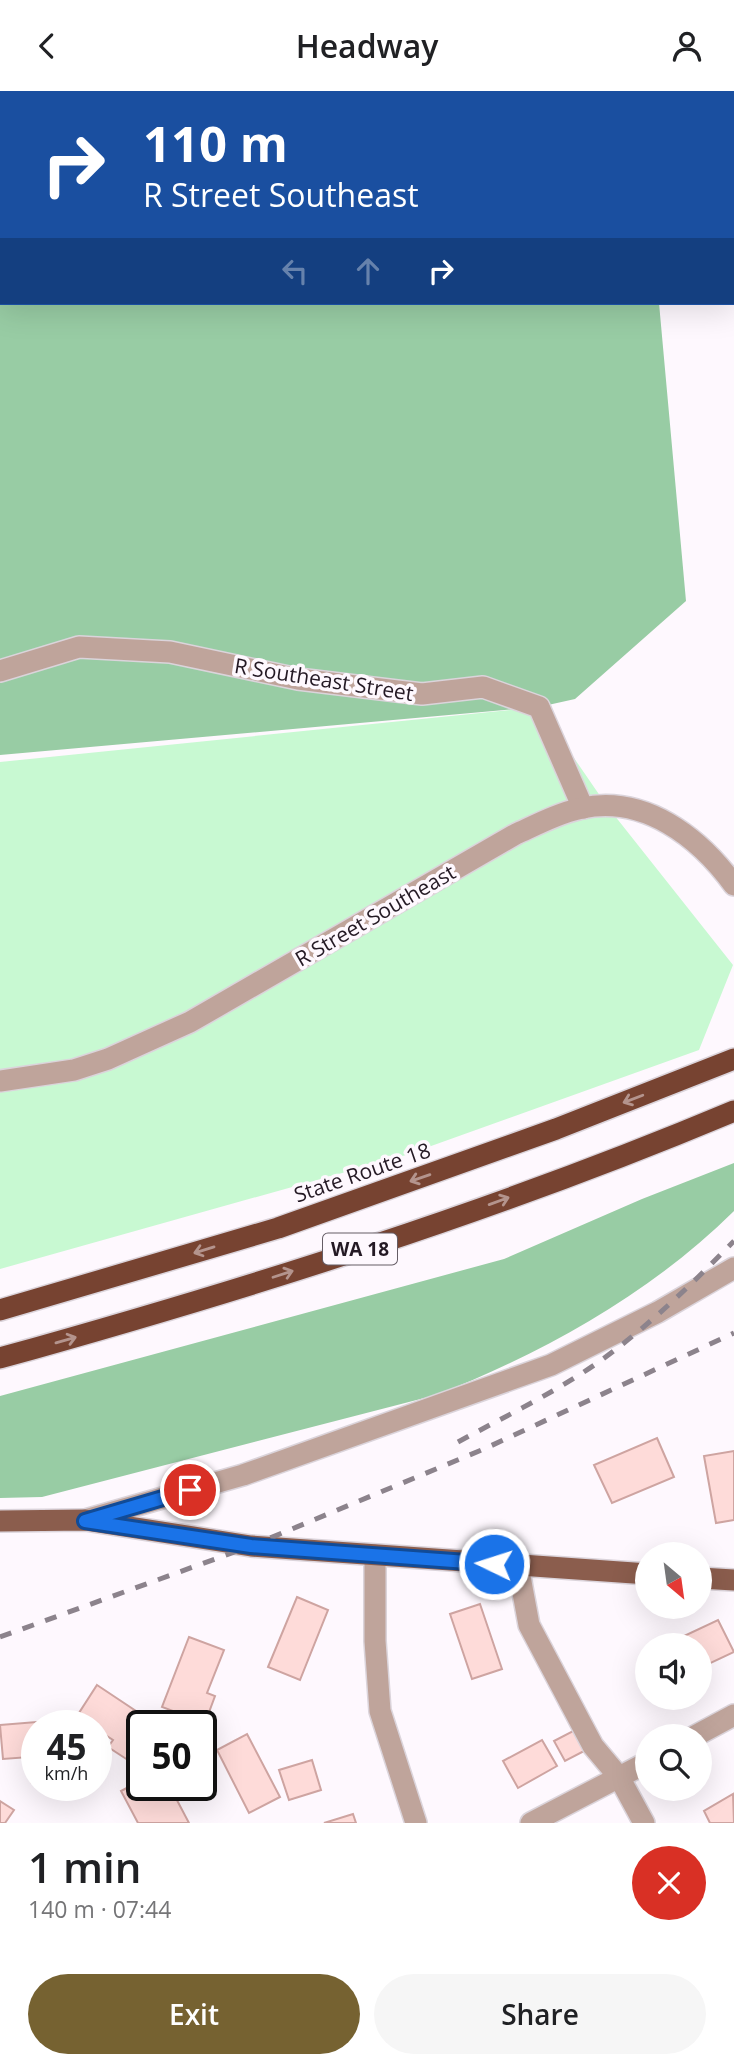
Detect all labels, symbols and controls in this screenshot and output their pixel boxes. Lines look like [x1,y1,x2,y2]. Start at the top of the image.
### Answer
text: Headway [296,24,438,67]
icon: back [28,27,66,65]
icon: person [668,27,706,65]
text: 110 m [143,110,288,176]
icon: right [28,119,119,210]
text: R Street Southeast [143,173,419,216]
icon: left [276,252,314,290]
icon: ahead [349,252,387,290]
icon: right [422,252,460,290]
street label: R Southeast Street [232,651,416,707]
street label: R Street Southeast [290,858,460,972]
one-way arrow [623,1094,645,1107]
street label: State Route 18 [290,1136,434,1208]
one-way arrow [409,1173,431,1185]
one-way arrow [487,1193,509,1206]
road number: WA 18 [323,1233,397,1265]
one-way arrow [193,1245,215,1258]
one-way arrow [272,1266,294,1279]
one-way arrow [54,1333,76,1346]
pin [160,1460,220,1520]
icon: arrive [171,1471,209,1509]
position arrow [457,1527,531,1601]
north arrow [635,1542,712,1619]
map controls [635,1542,712,1801]
button: sound [635,1633,712,1710]
speed limit sign: 50 [126,1710,217,1801]
text: 45 [46,1723,87,1770]
button: search [635,1724,712,1801]
text: km/h [45,1761,88,1785]
text: 1 min [28,1838,141,1895]
button: close [632,1846,706,1920]
text: 140 m · 07:44 [28,1893,171,1925]
button: Exit [28,1974,360,2054]
button: Share [374,1974,706,2054]

